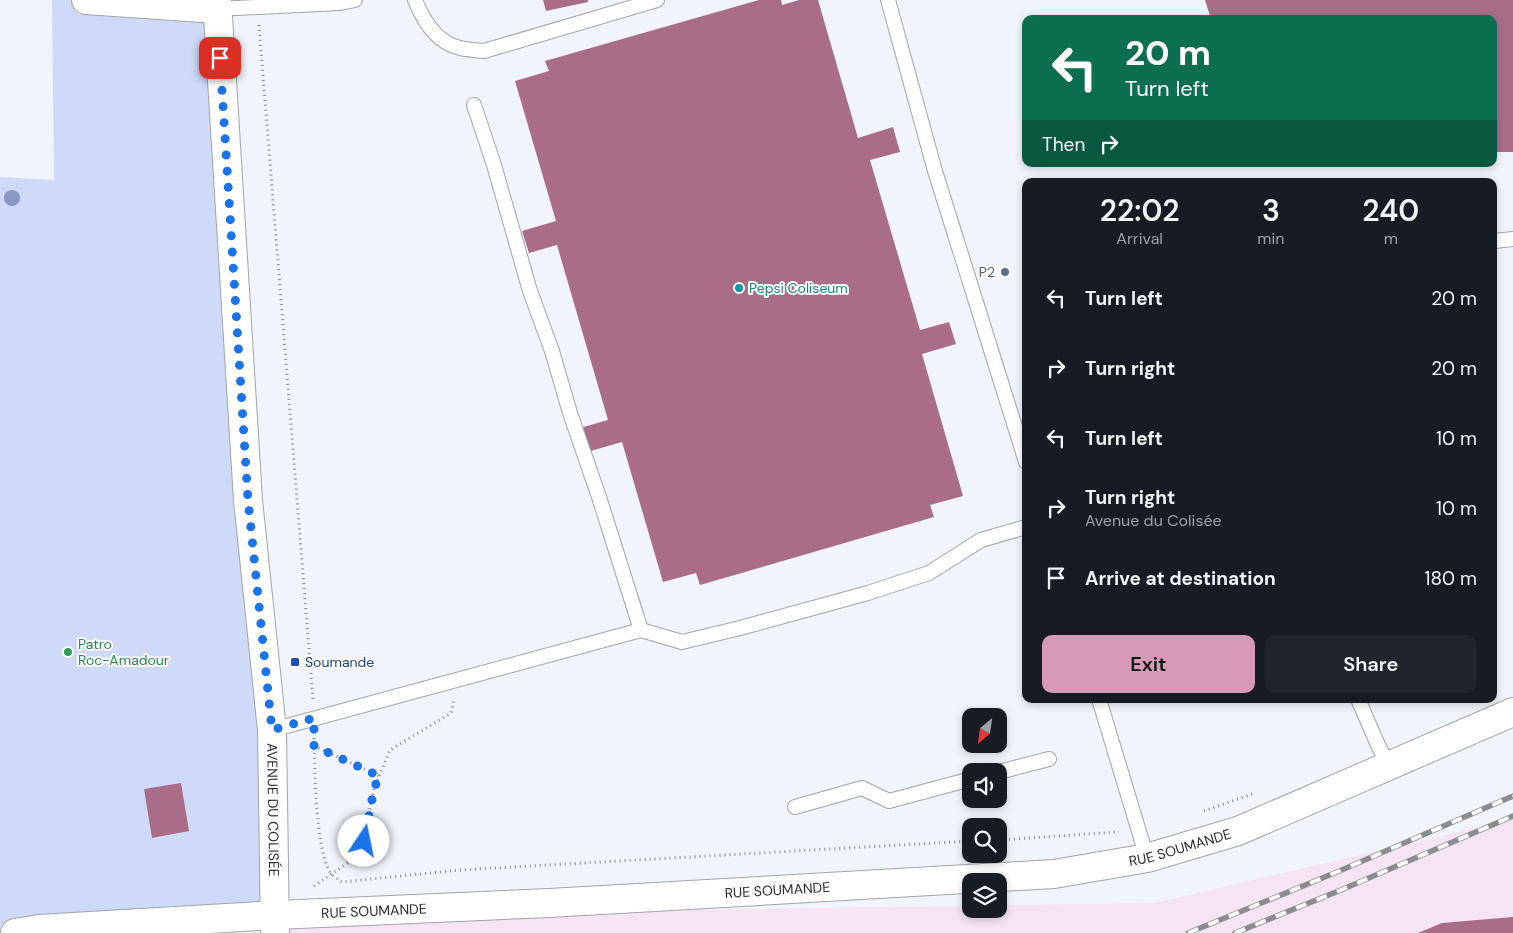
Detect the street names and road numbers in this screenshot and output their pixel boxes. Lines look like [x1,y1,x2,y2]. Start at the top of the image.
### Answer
street label: AVENUE DU COLISÉE [263,743,283,877]
street label: RUE SOUMANDE [1127,825,1233,870]
street label: RUE SOUMANDE [724,878,831,902]
street label: RUE SOUMANDE [321,899,427,922]

